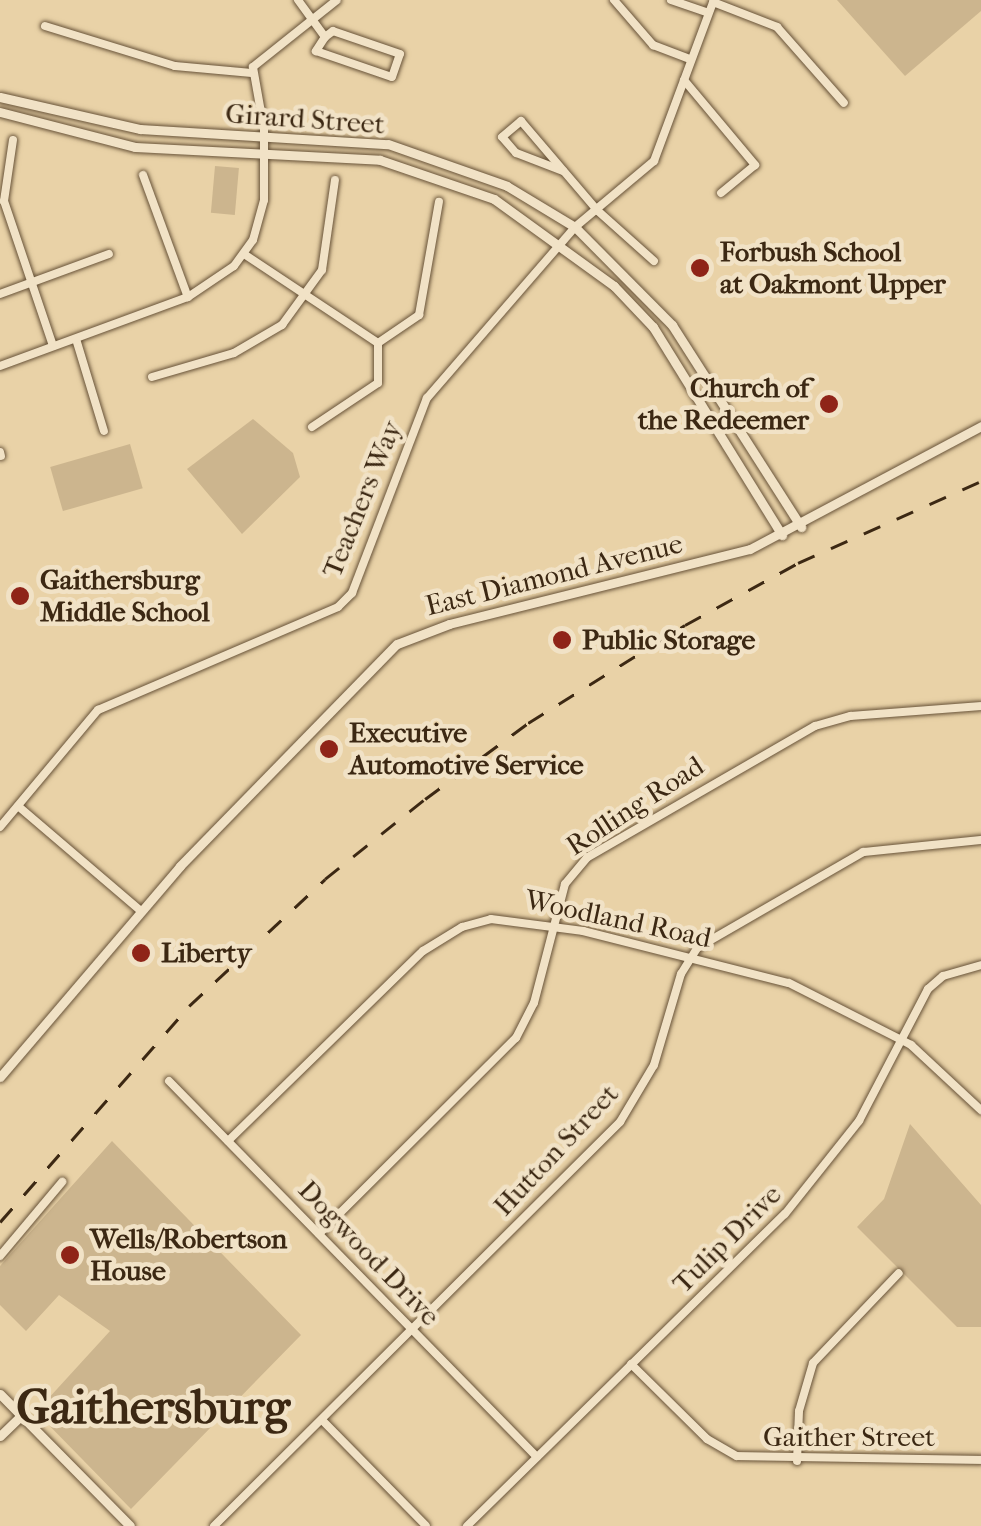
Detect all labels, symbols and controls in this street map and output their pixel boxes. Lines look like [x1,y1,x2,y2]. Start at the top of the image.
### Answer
street label: Girard Street [224,97,386,141]
place label: Forbush School at Oakmont Upper [720,235,946,301]
marker: Forbush School at Oakmont Upper [689,257,711,279]
place label: Church of the Redeemer [638,371,809,437]
marker: Church of the Redeemer [818,393,840,415]
street label: Teachers Way [315,416,409,582]
street label: East Diamond Avenue [422,527,686,623]
place label: Gaithersburg Middle School [40,563,210,629]
marker: Gaithersburg Middle School [9,585,31,607]
place label: Public Storage [582,623,755,657]
marker: Public Storage [551,629,573,651]
place label: Executive Automotive Service [349,716,584,782]
marker: Executive Automotive Service [318,738,340,760]
street label: Rolling Road [560,749,710,863]
street label: Woodland Road [522,883,714,955]
place label: Liberty [161,936,251,970]
marker: Liberty [130,942,152,964]
street label: Hutton Street [487,1077,625,1223]
street label: Dogwood Drive [291,1173,447,1333]
street label: Tulip Drive [666,1178,788,1300]
place label: Wells/Robertson House [90,1222,287,1288]
marker: Wells/Robertson House [59,1244,81,1266]
district label: Gaithersburg [16,1379,290,1437]
street label: Gaither Street [763,1420,935,1454]

